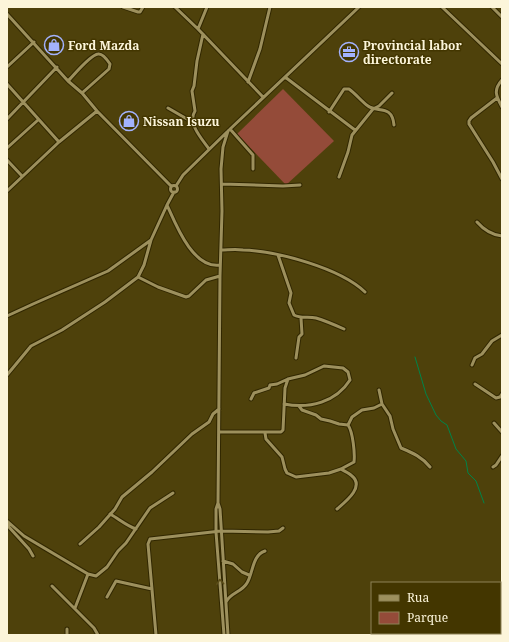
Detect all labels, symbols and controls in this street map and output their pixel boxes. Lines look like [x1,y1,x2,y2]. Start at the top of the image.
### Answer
shop icon: Ford Mazda [43,34,65,56]
place label: Ford Mazda [68,37,140,54]
place label: Provincial labor directorate [363,37,462,68]
office icon: Provincial labor directorate [338,41,360,63]
shop icon: Nissan Isuzu [118,110,140,132]
place label: Nissan Isuzu [143,113,220,130]
one-way arrow [215,579,224,585]
legend [371,582,501,634]
text: Rua [407,589,429,606]
text: Parque [407,609,448,626]

